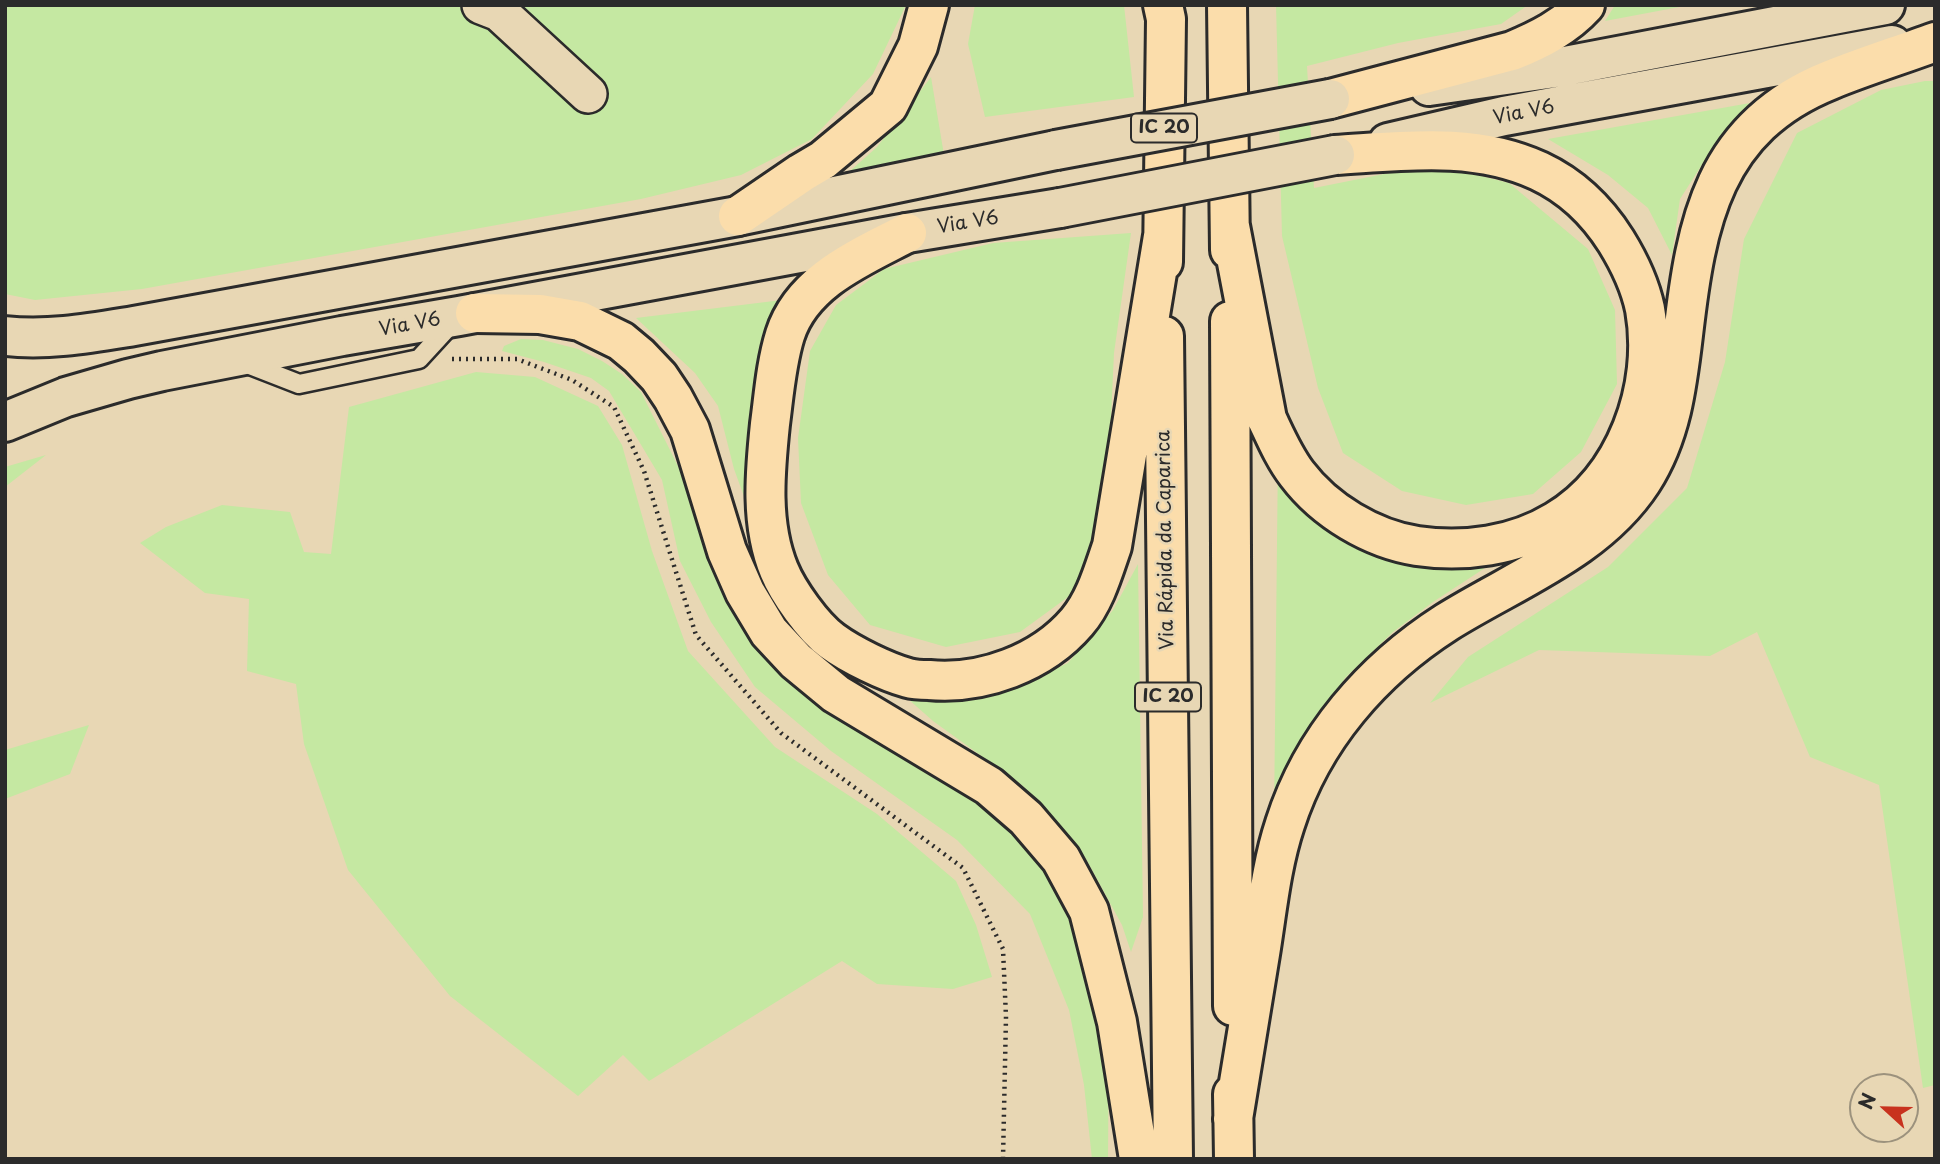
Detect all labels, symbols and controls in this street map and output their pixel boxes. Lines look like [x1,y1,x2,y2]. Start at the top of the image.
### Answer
street label: Via V6 [1491,96,1557,130]
road number: IC 20 [1131,113,1197,142]
street label: Via V6 [936,207,1000,239]
street label: Via V6 [377,308,443,342]
street label: Via Rápida da Caparica [1153,430,1179,650]
road number: IC 20 [1135,682,1201,712]
north arrow [1849,1073,1919,1143]
text: N [1851,1089,1882,1113]

